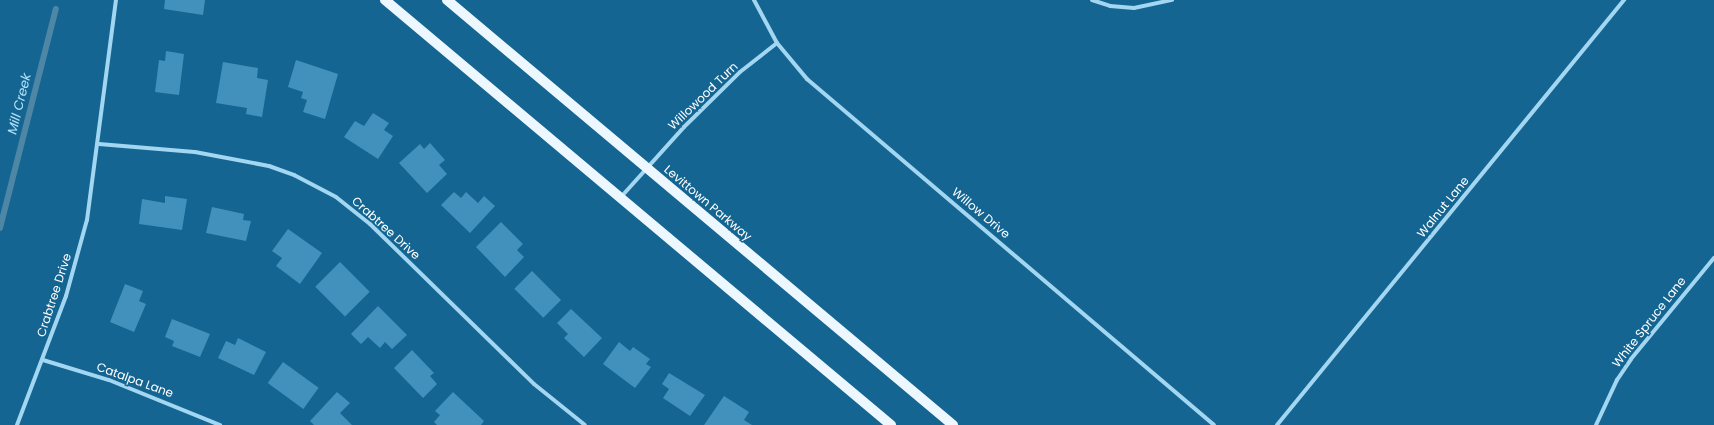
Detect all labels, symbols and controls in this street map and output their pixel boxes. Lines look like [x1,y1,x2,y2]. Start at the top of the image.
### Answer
street label: Willowood Turn [665,59,741,133]
water label: Mill Creek [5,72,35,136]
street label: Levittown Parkway [661,162,755,244]
street label: Walnut Lane [1414,174,1472,240]
street label: Willow Drive [949,185,1013,241]
street label: Crabtree Drive [349,194,423,262]
street label: Crabtree Drive [34,251,74,339]
street label: White Spruce Lane [1609,274,1689,370]
street label: Catalpa Lane [95,359,175,401]

